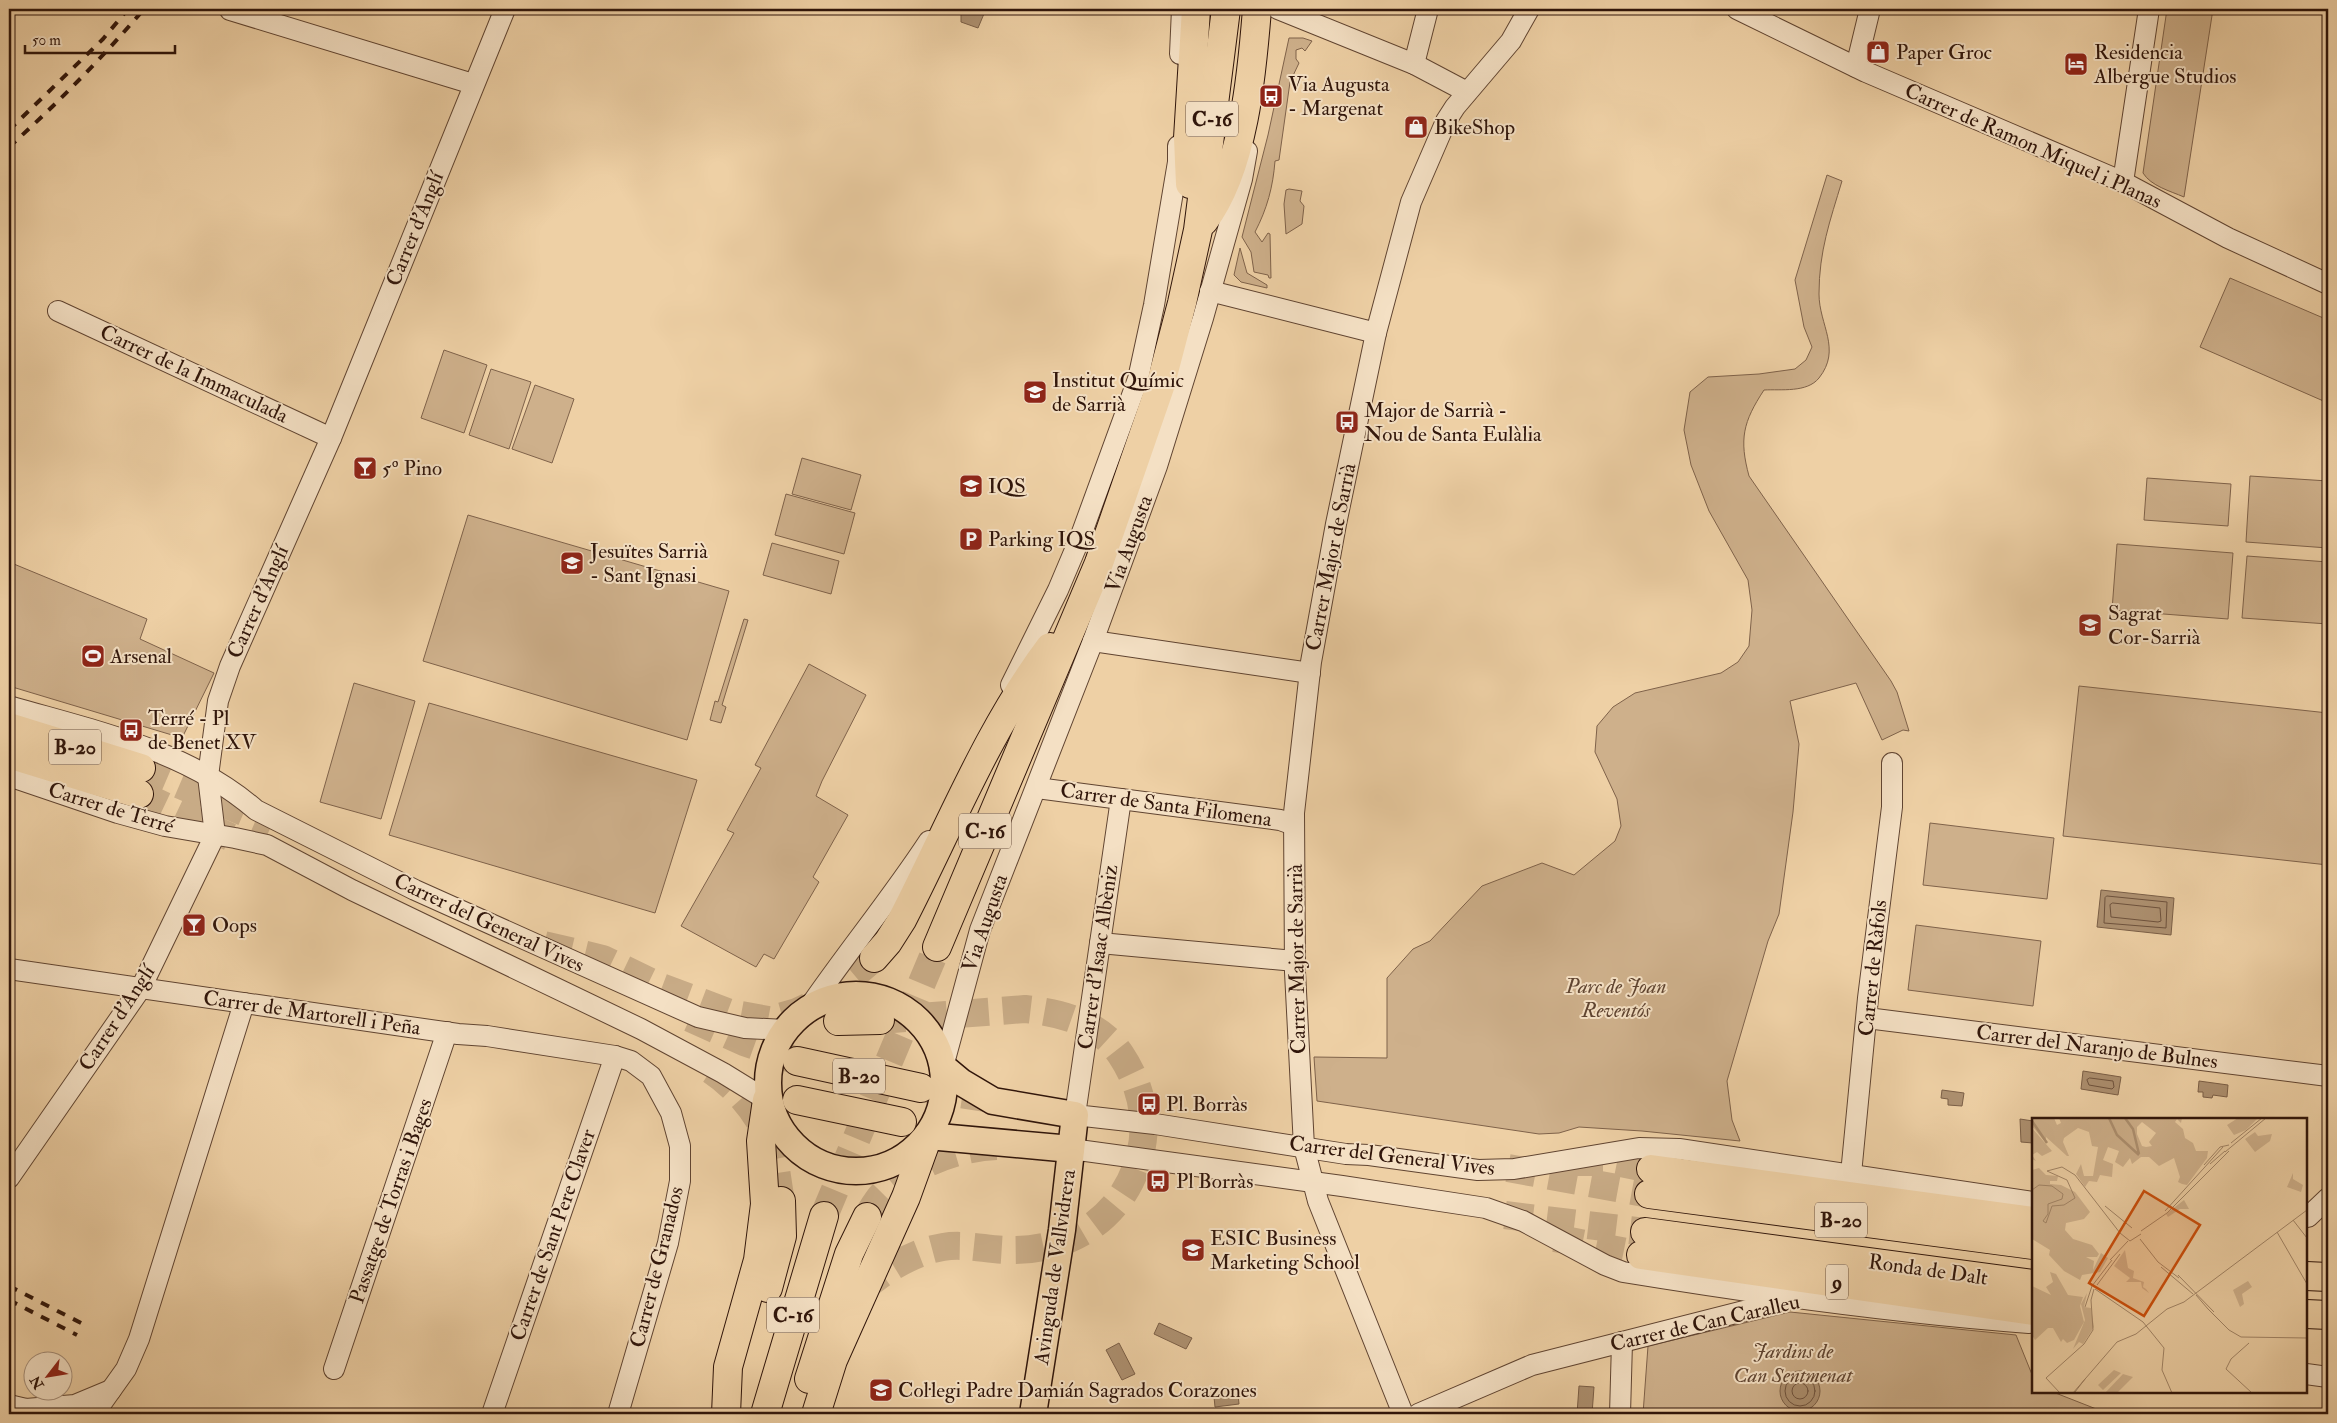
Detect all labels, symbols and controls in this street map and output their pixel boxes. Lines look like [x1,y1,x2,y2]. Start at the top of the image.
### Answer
scale bar [25,22,175,54]
text: 50 m [32,31,61,50]
shop icon: Paper Groc [1865,39,1891,65]
place label: Paper Groc [1896,39,1993,66]
place label: Residencia Albergue Studios [2093,39,2237,90]
hotel icon: Residencia Albergue Studios [2063,51,2089,77]
place label: Via Augusta - Margenat [1288,71,1390,122]
street label: Carrer de Ramon Miquel i Planas [1900,77,2166,215]
bus stop icon: Via Augusta - Margenat [1258,83,1284,109]
road number: C-16 [1186,102,1238,136]
shop icon: BikeShop [1403,114,1429,140]
place label: BikeShop [1434,114,1515,141]
street label: Carrer d'Anglí [380,167,451,290]
street label: Carrer de la Immaculada [96,319,293,430]
place label: Institut Químic de Sarrià [1052,367,1185,418]
school or university icon: Institut Químic de Sarrià [1022,379,1048,405]
place label: Major de Sarrià - Nou de Santa Eulàlia [1364,397,1542,448]
bus stop icon: Major de Sarrià - Nou de Santa Eulàlia [1334,409,1360,435]
bar icon: 5º Pino [352,455,378,481]
place label: 5º Pino [382,455,442,482]
street label: Carrer Major de Sarrià [1300,461,1362,653]
school or university icon: IQS [958,473,984,499]
place label: IQS [988,473,1027,500]
street label: Via Augusta [1099,491,1159,596]
parking icon: Parking IQS [958,526,984,552]
place label: Parking IQS [988,526,1097,553]
place label: Jesuïtes Sarrià - Sant Ignasi [589,538,708,589]
street label: Carrer d'Anglí [221,540,295,663]
school or university icon: Jesuïtes Sarrià - Sant Ignasi [559,550,585,576]
place label: Sagrat Cor-Sarrià [2108,600,2201,651]
school or university icon: Sagrat Cor-Sarrià [2077,612,2103,638]
sports icon: Arsenal [80,643,106,669]
place label: Arsenal [109,643,173,670]
place label: Terré - Pl de Benet XV [148,705,257,756]
bus stop icon: Terré - Pl de Benet XV [118,717,144,743]
road number: B-20 [49,730,101,764]
street label: Carrer de Terré [45,776,177,840]
street label: Carrer de Santa Filomena [1058,777,1274,833]
road number: C-16 [959,814,1011,848]
street label: Carrer d'Isaac Albèniz [1072,863,1124,1051]
street label: Carrer Major de Sarrià [1282,863,1312,1054]
street label: Carrer del General Vives [390,867,588,979]
street label: Via Augusta [956,870,1014,975]
street label: Carrer de Ràfols [1852,898,1894,1038]
bar icon: Oops [181,912,207,938]
place label: Oops [212,912,257,939]
street label: Carrer d'Anglí [73,959,162,1076]
park label: Parc de Joan Reventós [1564,973,1667,1024]
street label: Carrer de Martorell i Peña [202,984,423,1042]
street label: Carrer del Naranjo de Bulnes [1975,1019,2219,1075]
road number: B-20 [833,1058,885,1094]
bus stop icon: Pl. Borràs [1136,1091,1162,1117]
place label: Pl. Borràs [1166,1091,1248,1118]
street label: Passatge de Torras i Bages [343,1095,439,1307]
inset map [2032,1118,2307,1393]
street label: Carrer de Sant Pere Claver [504,1125,602,1345]
street label: Carrer del General Vives [1288,1130,1496,1182]
street label: Avinguda de Vallvidrera [1028,1167,1082,1367]
bus stop icon: Pl Borràs [1145,1168,1171,1194]
place label: Pl Borràs [1176,1168,1253,1195]
street label: Carrer de Granados [624,1184,690,1350]
road number: B-20 [1815,1202,1867,1238]
place label: ESIC Business Marketing School [1210,1225,1360,1276]
school or university icon: ESIC Business Marketing School [1180,1237,1206,1263]
street label: Ronda de Dalt [1867,1248,1990,1292]
road number: 9 [1826,1264,1848,1300]
street label: Carrer de Can Caralleu [1607,1288,1803,1358]
road number: C-16 [767,1298,819,1332]
park label: Jardins de Can Sentmenat [1734,1338,1853,1389]
north arrow [22,1350,72,1400]
text: N [27,1372,48,1393]
school or university icon: Col·legi Padre Damián Sagrados Corazones [868,1377,894,1403]
place label: Col·legi Padre Damián Sagrados Corazones [898,1377,1257,1404]

